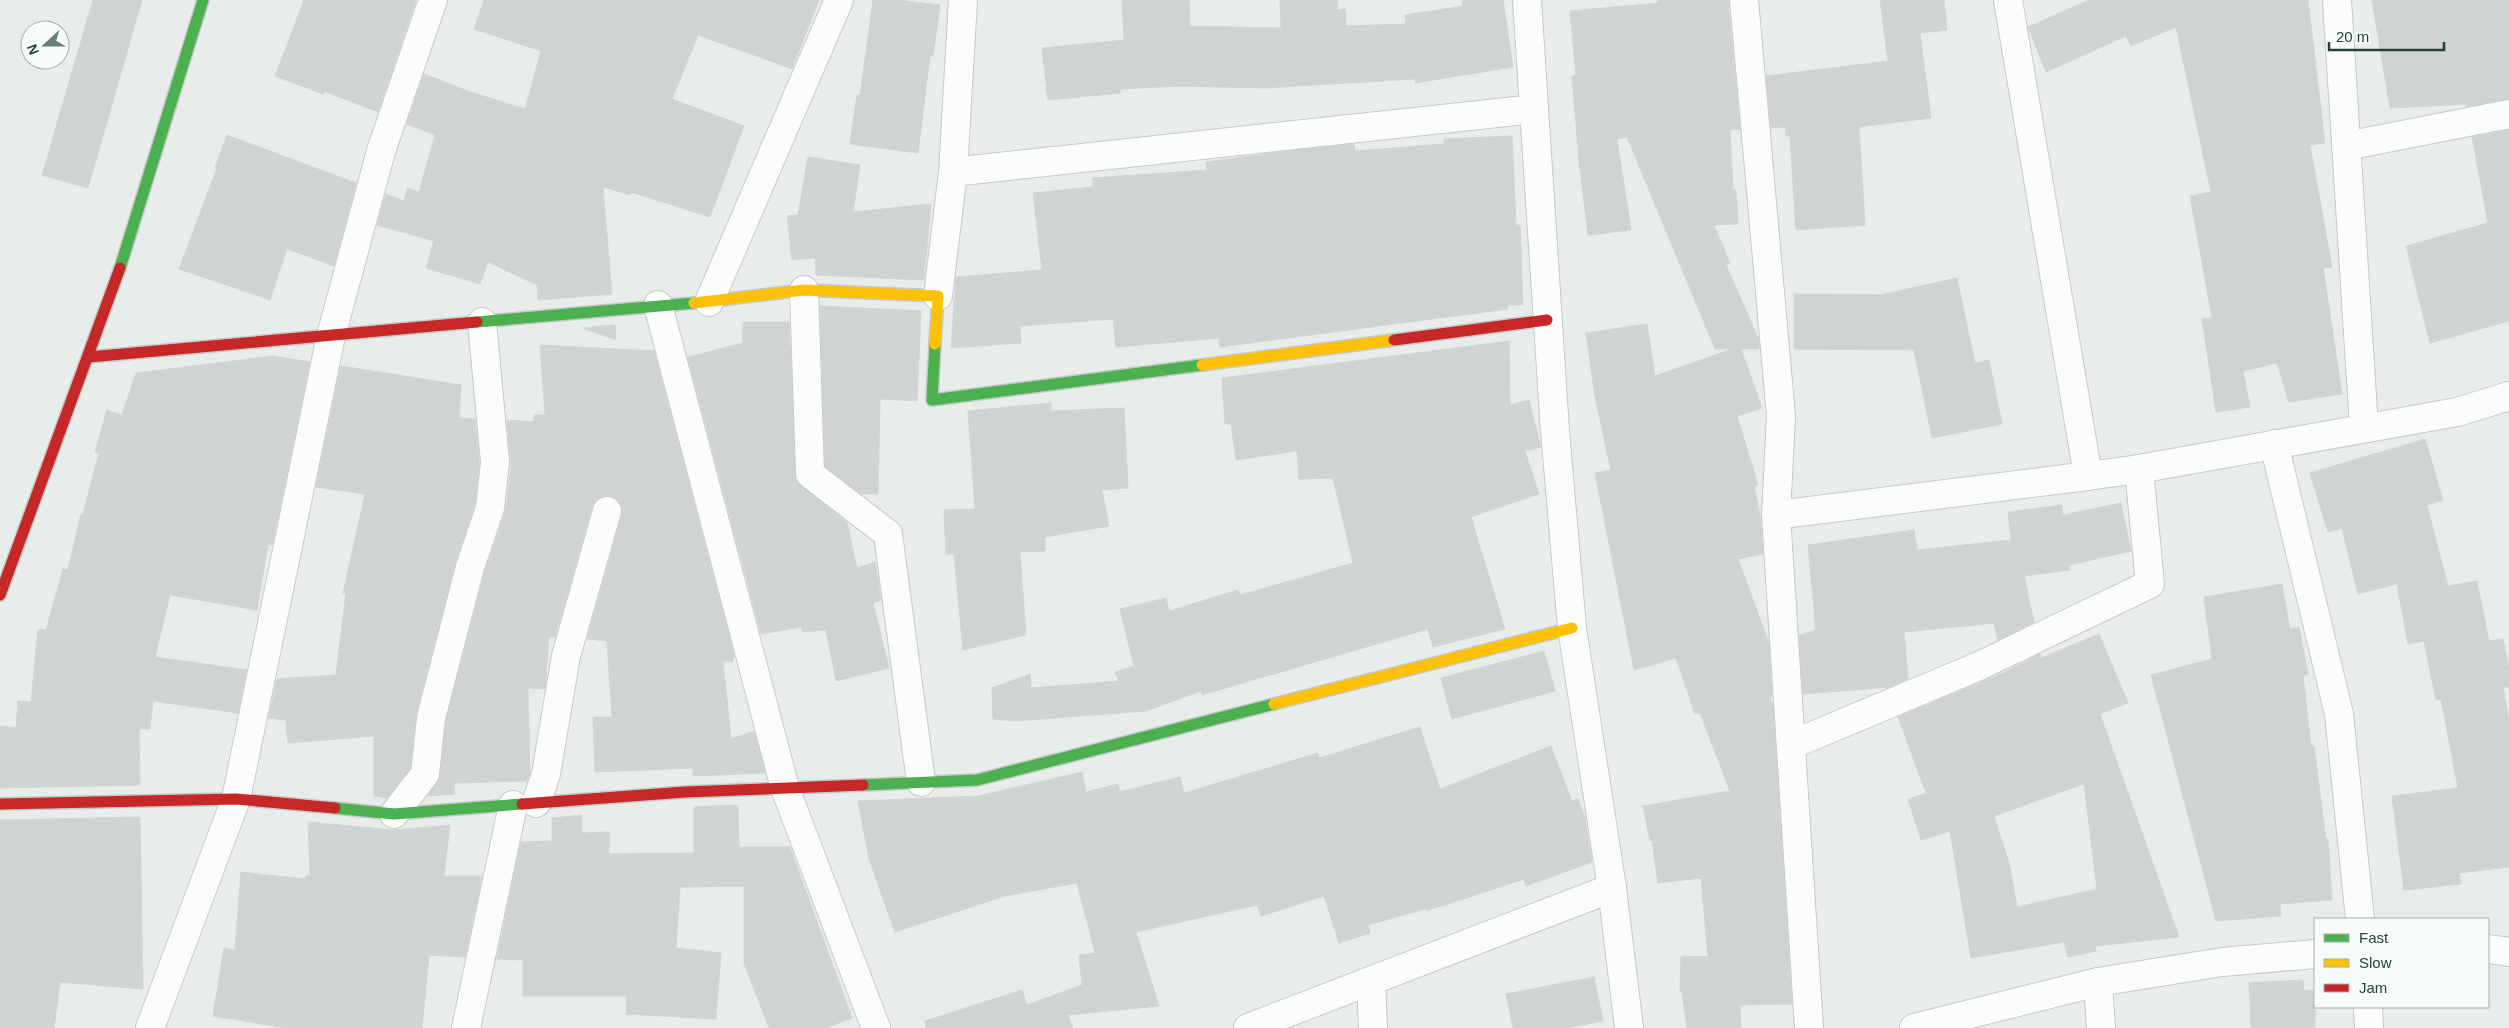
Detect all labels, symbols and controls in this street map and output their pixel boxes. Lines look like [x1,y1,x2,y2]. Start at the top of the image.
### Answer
north arrow [20,20,70,70]
scale bar [2329,20,2444,52]
text: 20 m [2336,28,2369,45]
text: N [24,42,42,57]
legend [2314,918,2489,1008]
text: Fast [2359,929,2389,946]
text: Slow [2359,954,2392,971]
text: Jam [2359,979,2387,996]

